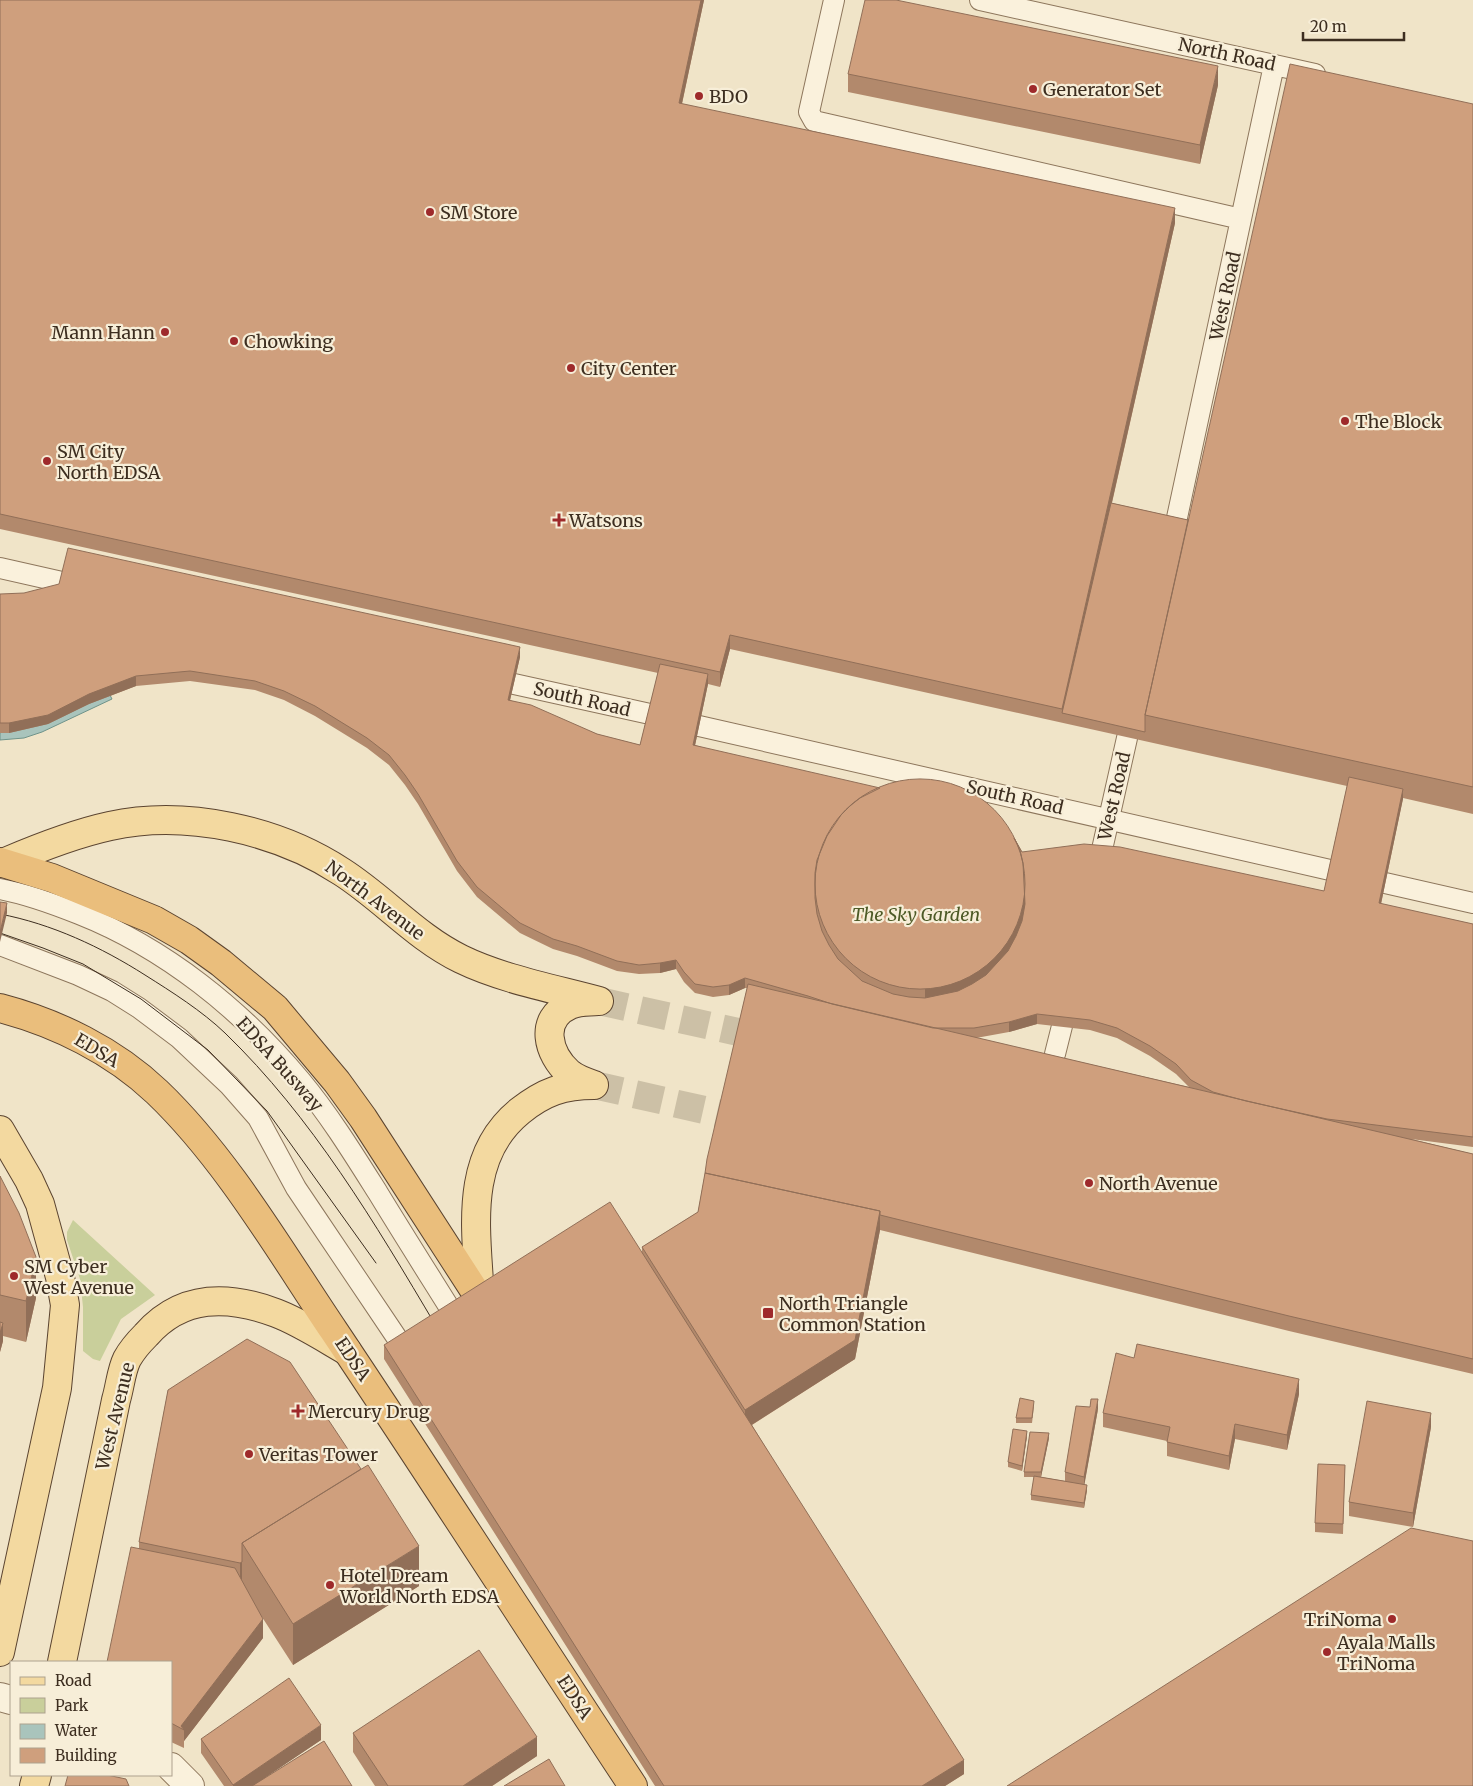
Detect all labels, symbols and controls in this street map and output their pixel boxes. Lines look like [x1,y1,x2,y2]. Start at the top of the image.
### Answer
scale bar [1303,10,1404,42]
text: 20 m [1310,17,1347,36]
street label: North Road [1176,32,1278,76]
place label: Generator Set [1043,78,1161,101]
marker: Generator Set [1027,83,1039,95]
place label: BDO [709,85,748,108]
marker: BDO [693,90,705,102]
place label: SM Store [440,201,517,224]
marker: SM Store [424,206,436,218]
street label: West Road [1204,249,1246,344]
place label: Mann Hann [52,321,155,344]
marker: Mann Hann [159,326,171,338]
place label: Chowking [244,330,333,353]
marker: Chowking [228,335,240,347]
place label: City Center [581,357,677,380]
marker: City Center [565,362,577,374]
place label: The Block [1355,410,1442,433]
marker: The Block [1339,415,1351,427]
place label: SM City North EDSA [57,440,161,484]
marker: SM City North EDSA [41,455,53,467]
place label: Watsons [568,509,643,532]
marker: Watsons [553,514,565,526]
street label: South Road [531,677,633,721]
street label: West Road [1092,749,1135,844]
street label: South Road [964,775,1066,819]
street label: North Avenue [321,855,429,945]
park label: The Sky Garden [852,903,980,926]
street label: EDSA Busway [232,1012,329,1116]
street label: EDSA [70,1028,124,1072]
place label: North Avenue [1099,1172,1218,1195]
marker: North Avenue [1083,1177,1095,1189]
place label: SM Cyber West Avenue [23,1255,134,1299]
marker: SM Cyber West Avenue [8,1270,20,1282]
place label: North Triangle Common Station [779,1292,926,1336]
marker: North Triangle Common Station [761,1306,775,1320]
street label: EDSA [330,1333,376,1386]
street label: West Avenue [90,1360,139,1473]
place label: Mercury Drug [308,1400,430,1423]
marker: Mercury Drug [292,1405,304,1417]
place label: Veritas Tower [258,1443,378,1466]
marker: Veritas Tower [243,1448,255,1460]
place label: Hotel Dream World North EDSA [339,1564,500,1608]
marker: Hotel Dream World North EDSA [324,1579,336,1591]
place label: TriNoma [1304,1608,1382,1631]
marker: TriNoma [1386,1613,1398,1625]
place label: Ayala Malls TriNoma [1336,1631,1436,1675]
marker: Ayala Malls TriNoma [1321,1646,1333,1658]
legend [10,1661,172,1776]
text: Road [55,1671,91,1690]
street label: EDSA [552,1671,598,1724]
text: Park [55,1696,89,1715]
text: Water [54,1721,98,1740]
text: Building [55,1746,117,1765]

